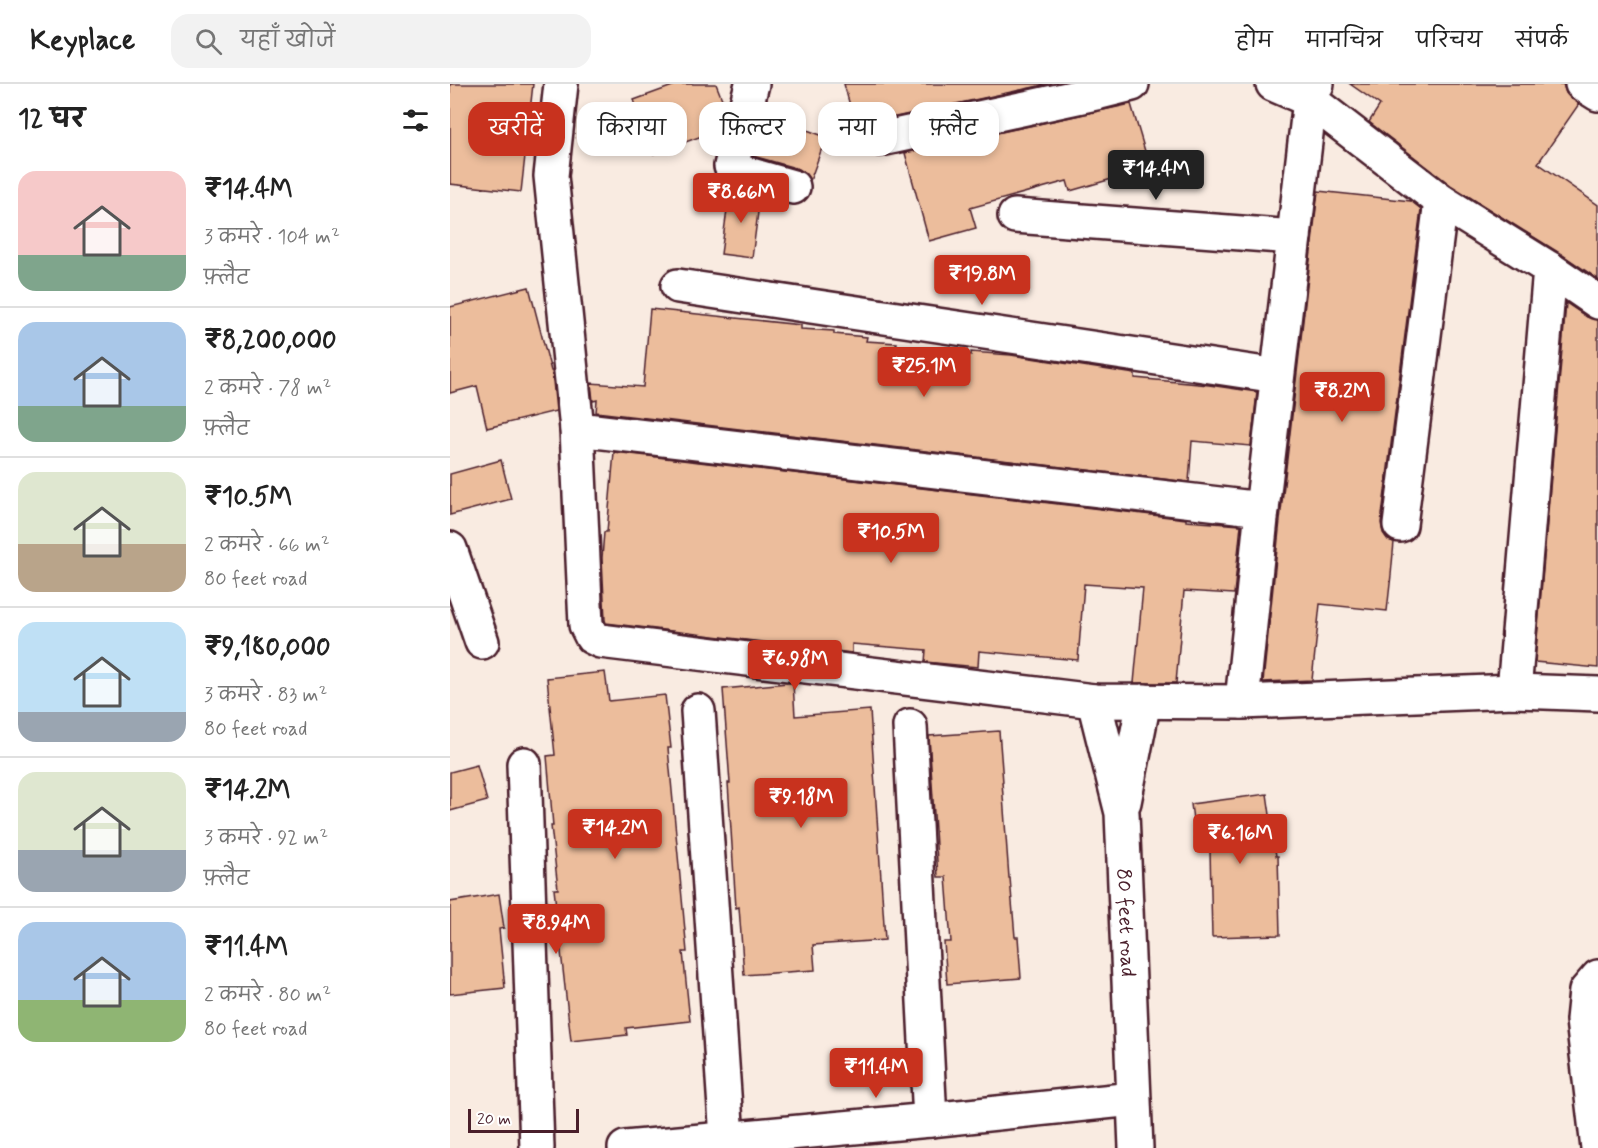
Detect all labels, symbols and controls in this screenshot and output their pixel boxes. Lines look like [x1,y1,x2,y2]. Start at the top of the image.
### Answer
search box [171,14,591,68]
text: Keyplace [30,23,135,60]
icon: search [192,25,225,58]
text: यहाँ खोजें [240,27,335,55]
text: होम [1236,27,1273,55]
text: मानचित्र [1306,27,1383,55]
text: परिचय [1416,27,1482,55]
text: संपर्क [1515,27,1568,55]
chip: खरीदें [468,102,565,156]
chip: किराया [577,102,687,156]
chip: फ़िल्टर [699,102,806,156]
chip: नया [818,102,897,156]
chip: फ़्लैट [909,102,999,156]
text: 12 घर [18,103,85,137]
icon: filters [399,104,432,137]
pin: ₹14.4M [1107,150,1205,201]
text: ₹14.4M [1122,156,1190,183]
text: ₹14.4M [204,173,293,207]
pin: ₹8.66M [692,173,790,224]
text: ₹8.66M [707,179,775,206]
icon: home [66,195,138,267]
text: 3 कमरे · 104 m² [204,224,340,251]
pin: ₹19.8M [933,255,1031,306]
text: ₹19.8M [948,261,1016,288]
text: फ़्लैट [204,265,250,292]
text: ₹8,200,000 [204,324,337,358]
icon: home [66,346,138,418]
pin: ₹25.1M [875,347,973,398]
text: ₹25.1M [892,353,956,380]
pin: ₹8.2M [1300,372,1384,423]
text: 2 कमरे · 78 m² [204,375,331,402]
text: ₹8.2M [1314,378,1370,405]
text: फ़्लैट [204,416,250,443]
text: ₹10.5M [204,481,292,515]
icon: home [66,496,138,568]
pin: ₹10.5M [842,513,940,564]
text: ₹10.5M [857,519,925,546]
text: 2 कमरे · 66 m² [204,532,330,559]
text: 80 feet road [204,566,307,593]
text: ₹9,180,000 [204,631,331,665]
pin: ₹6.98M [746,640,844,691]
icon: home [66,646,138,718]
text: ₹6.98M [762,646,828,673]
text: 3 कमरे · 83 m² [204,682,327,709]
text: 80 feet road [204,716,307,743]
text: ₹14.2M [204,774,290,808]
pin: ₹9.18M [752,778,850,829]
text: ₹9.18M [768,784,834,811]
icon: home [66,796,138,868]
pin: ₹14.2M [566,809,664,860]
pin: ₹6.16M [1191,814,1289,865]
text: ₹14.2M [582,815,648,842]
text: ₹6.16M [1207,820,1273,847]
text: 3 कमरे · 92 m² [204,825,328,852]
text: फ़्लैट [204,866,250,893]
street label: 80 feet road [1109,868,1142,977]
pin: ₹8.94M [507,904,605,955]
text: ₹8.94M [522,910,590,937]
text: ₹11.4M [204,931,288,965]
icon: home [66,946,138,1018]
text: 2 कमरे · 80 m² [204,982,331,1009]
text: 80 feet road [204,1016,307,1043]
pin: ₹11.4M [827,1048,925,1099]
text: ₹11.4M [844,1054,908,1081]
scale bar [468,1106,579,1134]
text: 20 m [477,1109,511,1130]

